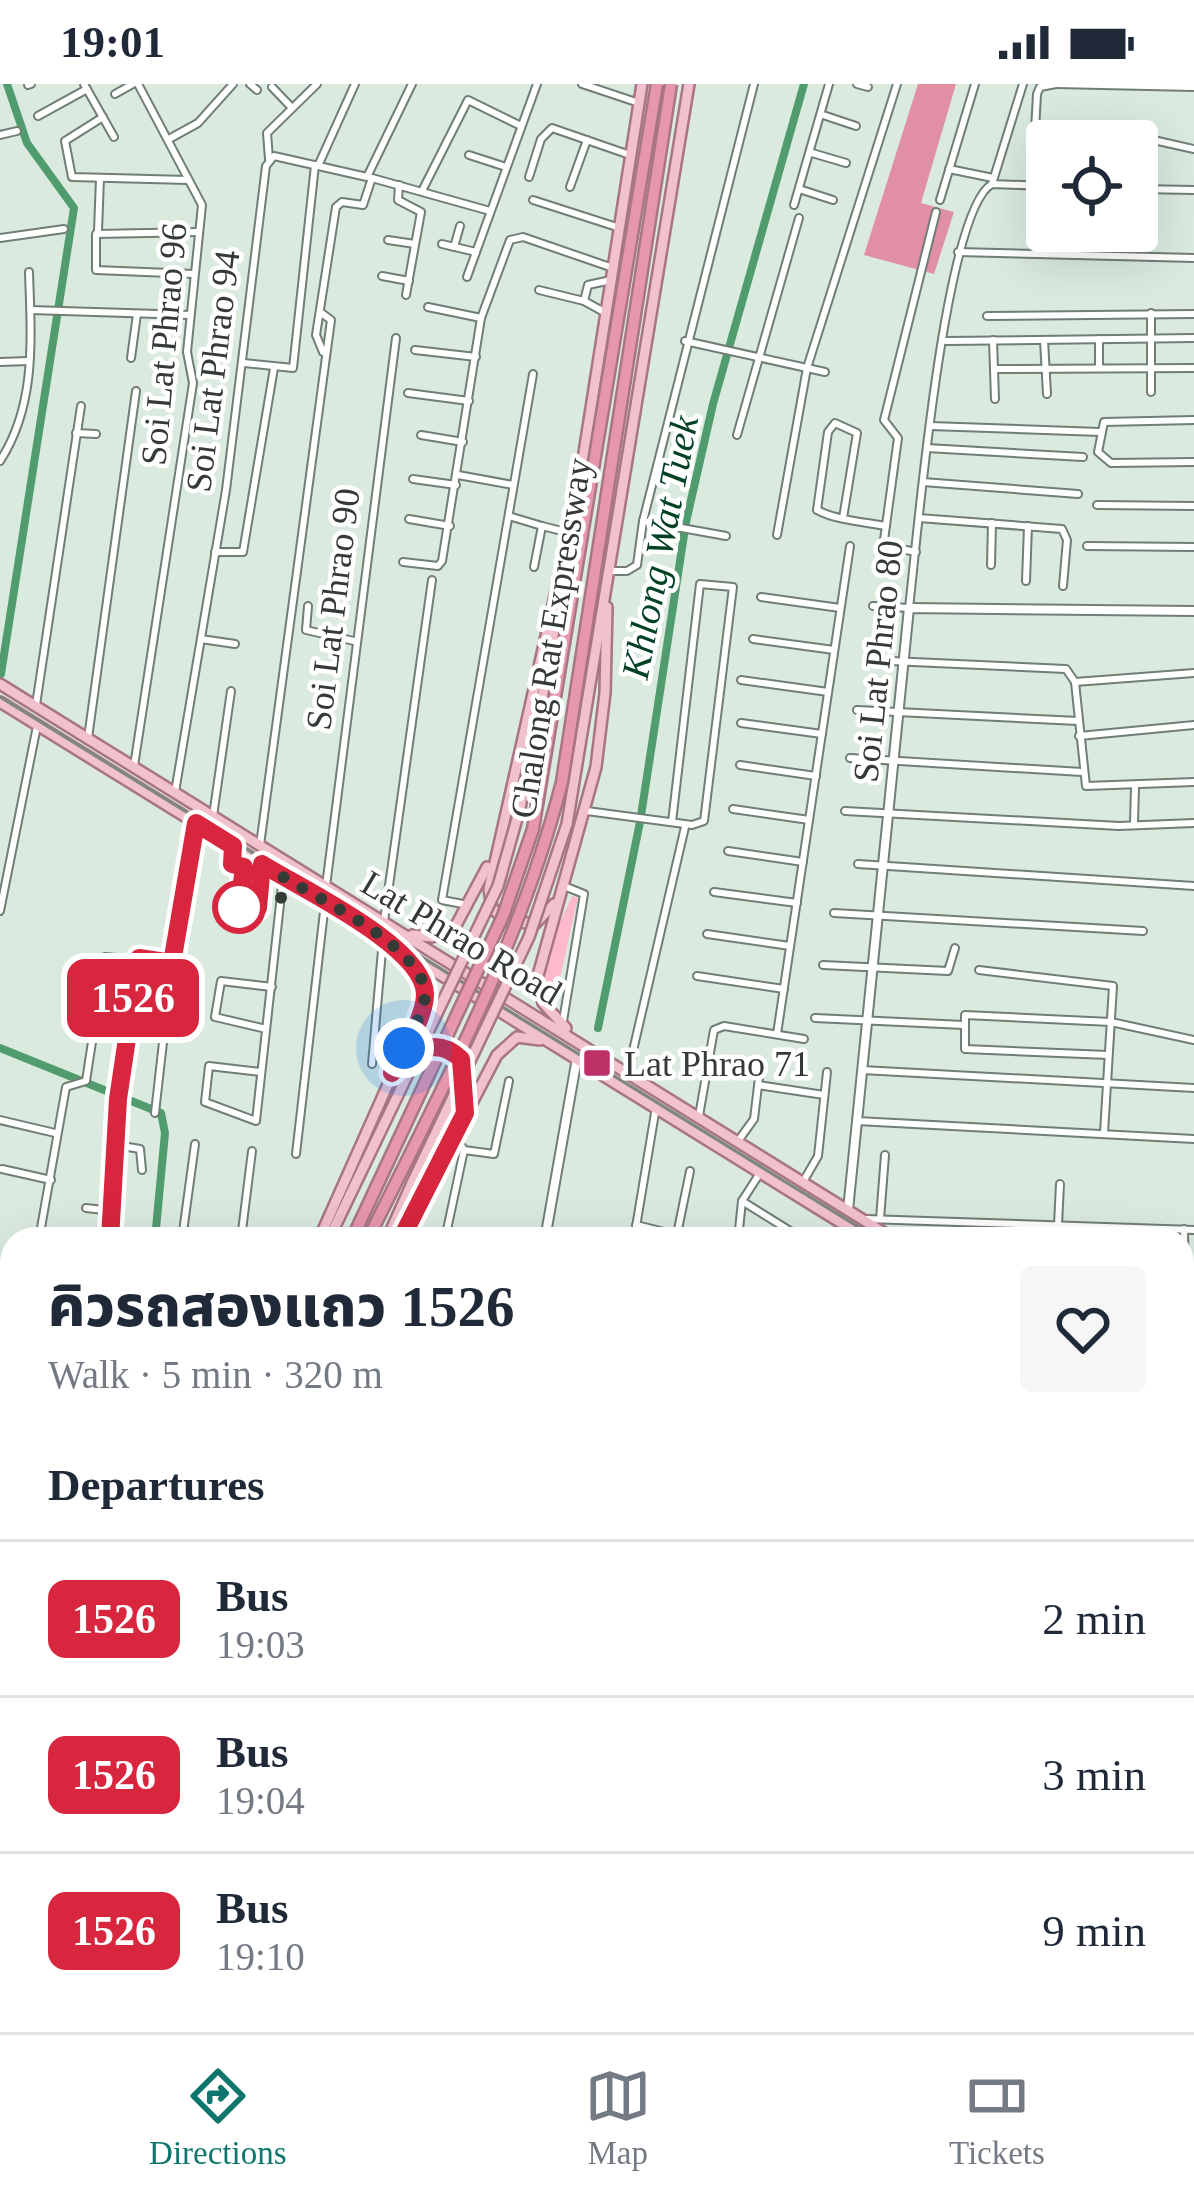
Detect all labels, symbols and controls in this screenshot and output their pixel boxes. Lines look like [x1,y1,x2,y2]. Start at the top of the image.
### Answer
text: 19:01 [60,17,165,67]
map controls [1026,120,1158,252]
button: locate [1026,120,1158,252]
street label: Soi Lat Phrao 96 [133,221,195,467]
street label: Soi Lat Phrao 94 [178,248,248,494]
water label: Khlong Wat Tuek [613,411,707,684]
street label: Chalong Rat Expressway [503,455,599,821]
street label: Soi Lat Phrao 90 [298,486,368,732]
street label: Soi Lat Phrao 80 [845,538,911,784]
street label: Lat Phrao Road [354,863,569,1013]
unlabelled marker [214,882,264,932]
line badge: 1526 [49,959,217,1037]
text: 1526 [91,975,175,1021]
your location [374,1018,434,1078]
place label: Lat Phrao 71 [624,1044,810,1084]
marker: Lat Phrao 71 [581,1047,613,1079]
button: heart [1020,1266,1146,1392]
text: คิวรถสองแถว 1526 [48,1275,514,1338]
text: Walk · 5 min · 320 m [48,1353,383,1396]
text: Departures [48,1460,265,1510]
text: Bus [216,1571,289,1621]
text: 2 min [1042,1594,1146,1644]
text: 1526 [72,1596,156,1642]
text: 19:03 [216,1623,305,1666]
text: Bus [216,1727,289,1777]
text: 3 min [1042,1750,1146,1800]
text: 1526 [72,1752,156,1798]
text: 19:04 [216,1779,305,1822]
text: Bus [216,1883,289,1933]
text: 9 min [1042,1906,1146,1956]
text: 1526 [72,1908,156,1954]
text: 19:10 [216,1935,305,1978]
tab: Directions [149,2063,287,2172]
tab: Map [585,2063,651,2172]
tab: Tickets [949,2063,1045,2172]

